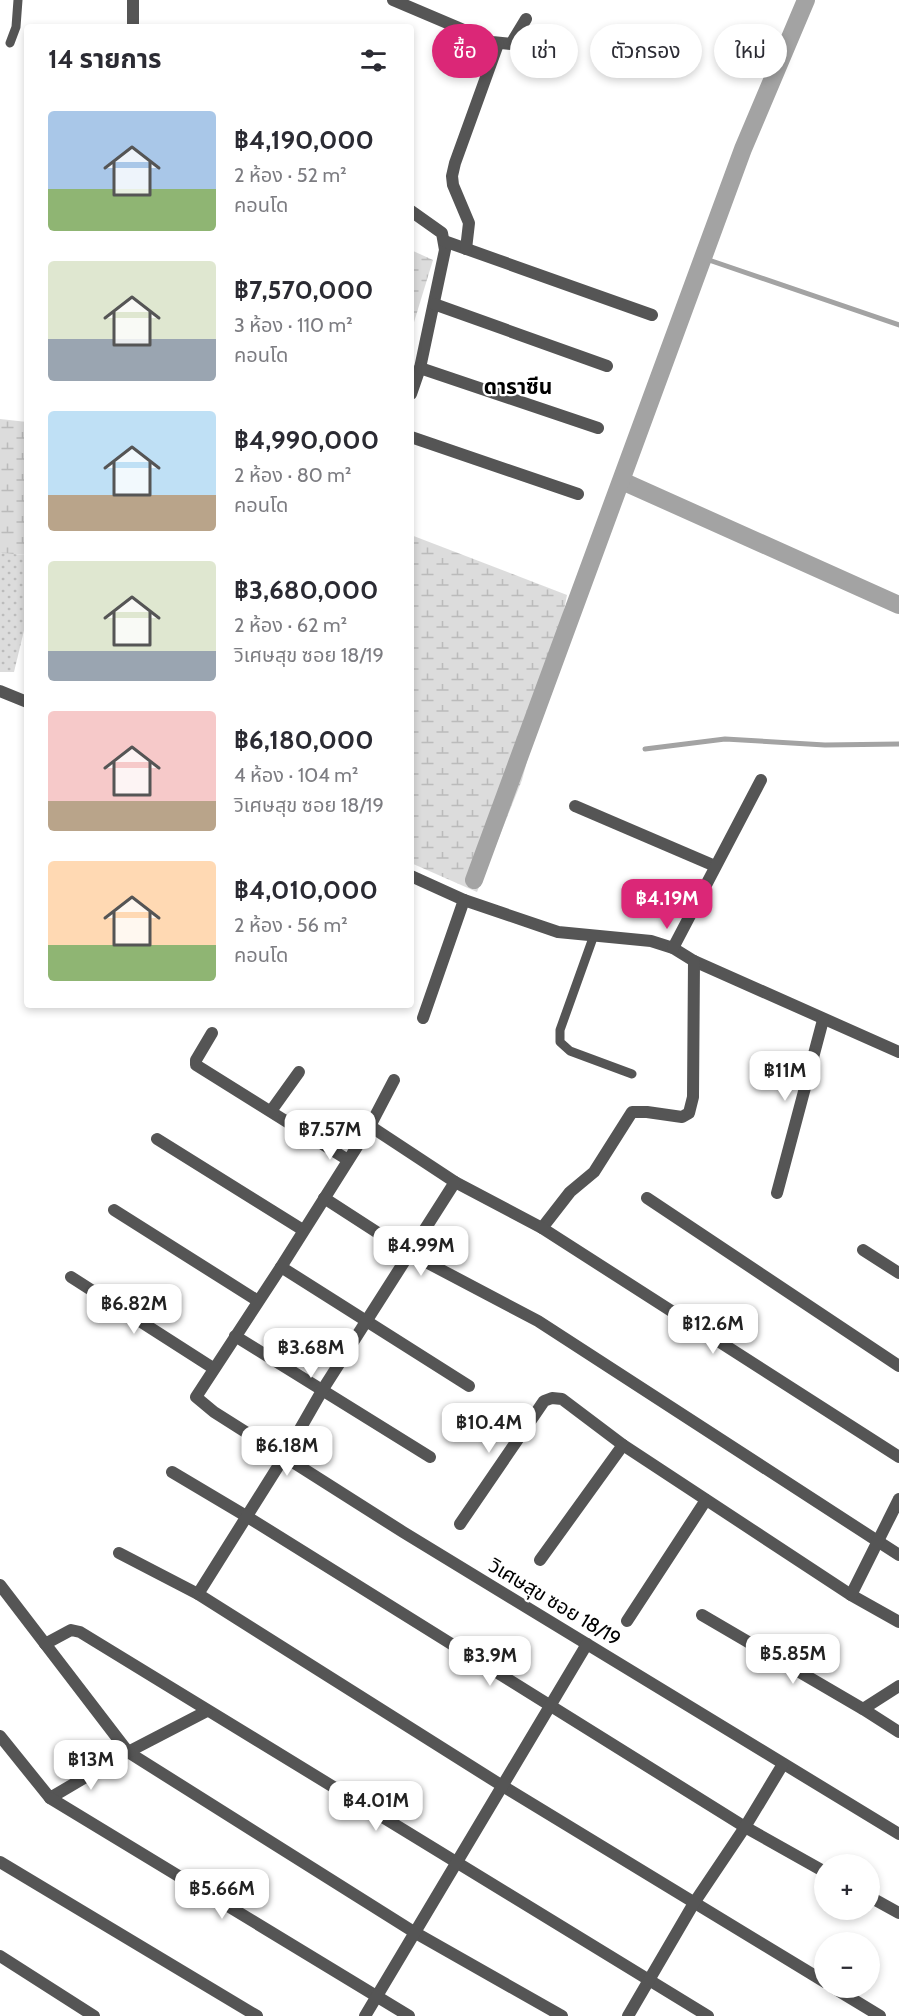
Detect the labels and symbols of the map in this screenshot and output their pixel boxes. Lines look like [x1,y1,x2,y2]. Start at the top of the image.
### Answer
district label: ดาราซีน [484,374,552,399]
pin: ฿4.19M [618,879,716,930]
pin: ฿11M [749,1051,821,1102]
pin: ฿7.57M [281,1110,379,1161]
pin: ฿4.99M [372,1226,470,1277]
pin: ฿6.82M [85,1284,183,1335]
pin: ฿12.6M [664,1304,762,1355]
pin: ฿3.68M [262,1328,360,1379]
pin: ฿10.4M [440,1403,538,1454]
pin: ฿6.18M [238,1426,336,1477]
street label: วิเศษสุข ซอย 18/19 [484,1553,625,1651]
pin: ฿5.85M [744,1634,842,1685]
pin: ฿3.9M [448,1636,532,1687]
pin: ฿13M [55,1740,127,1791]
pin: ฿4.01M [327,1781,425,1832]
pin: ฿5.66M [173,1869,271,1920]

